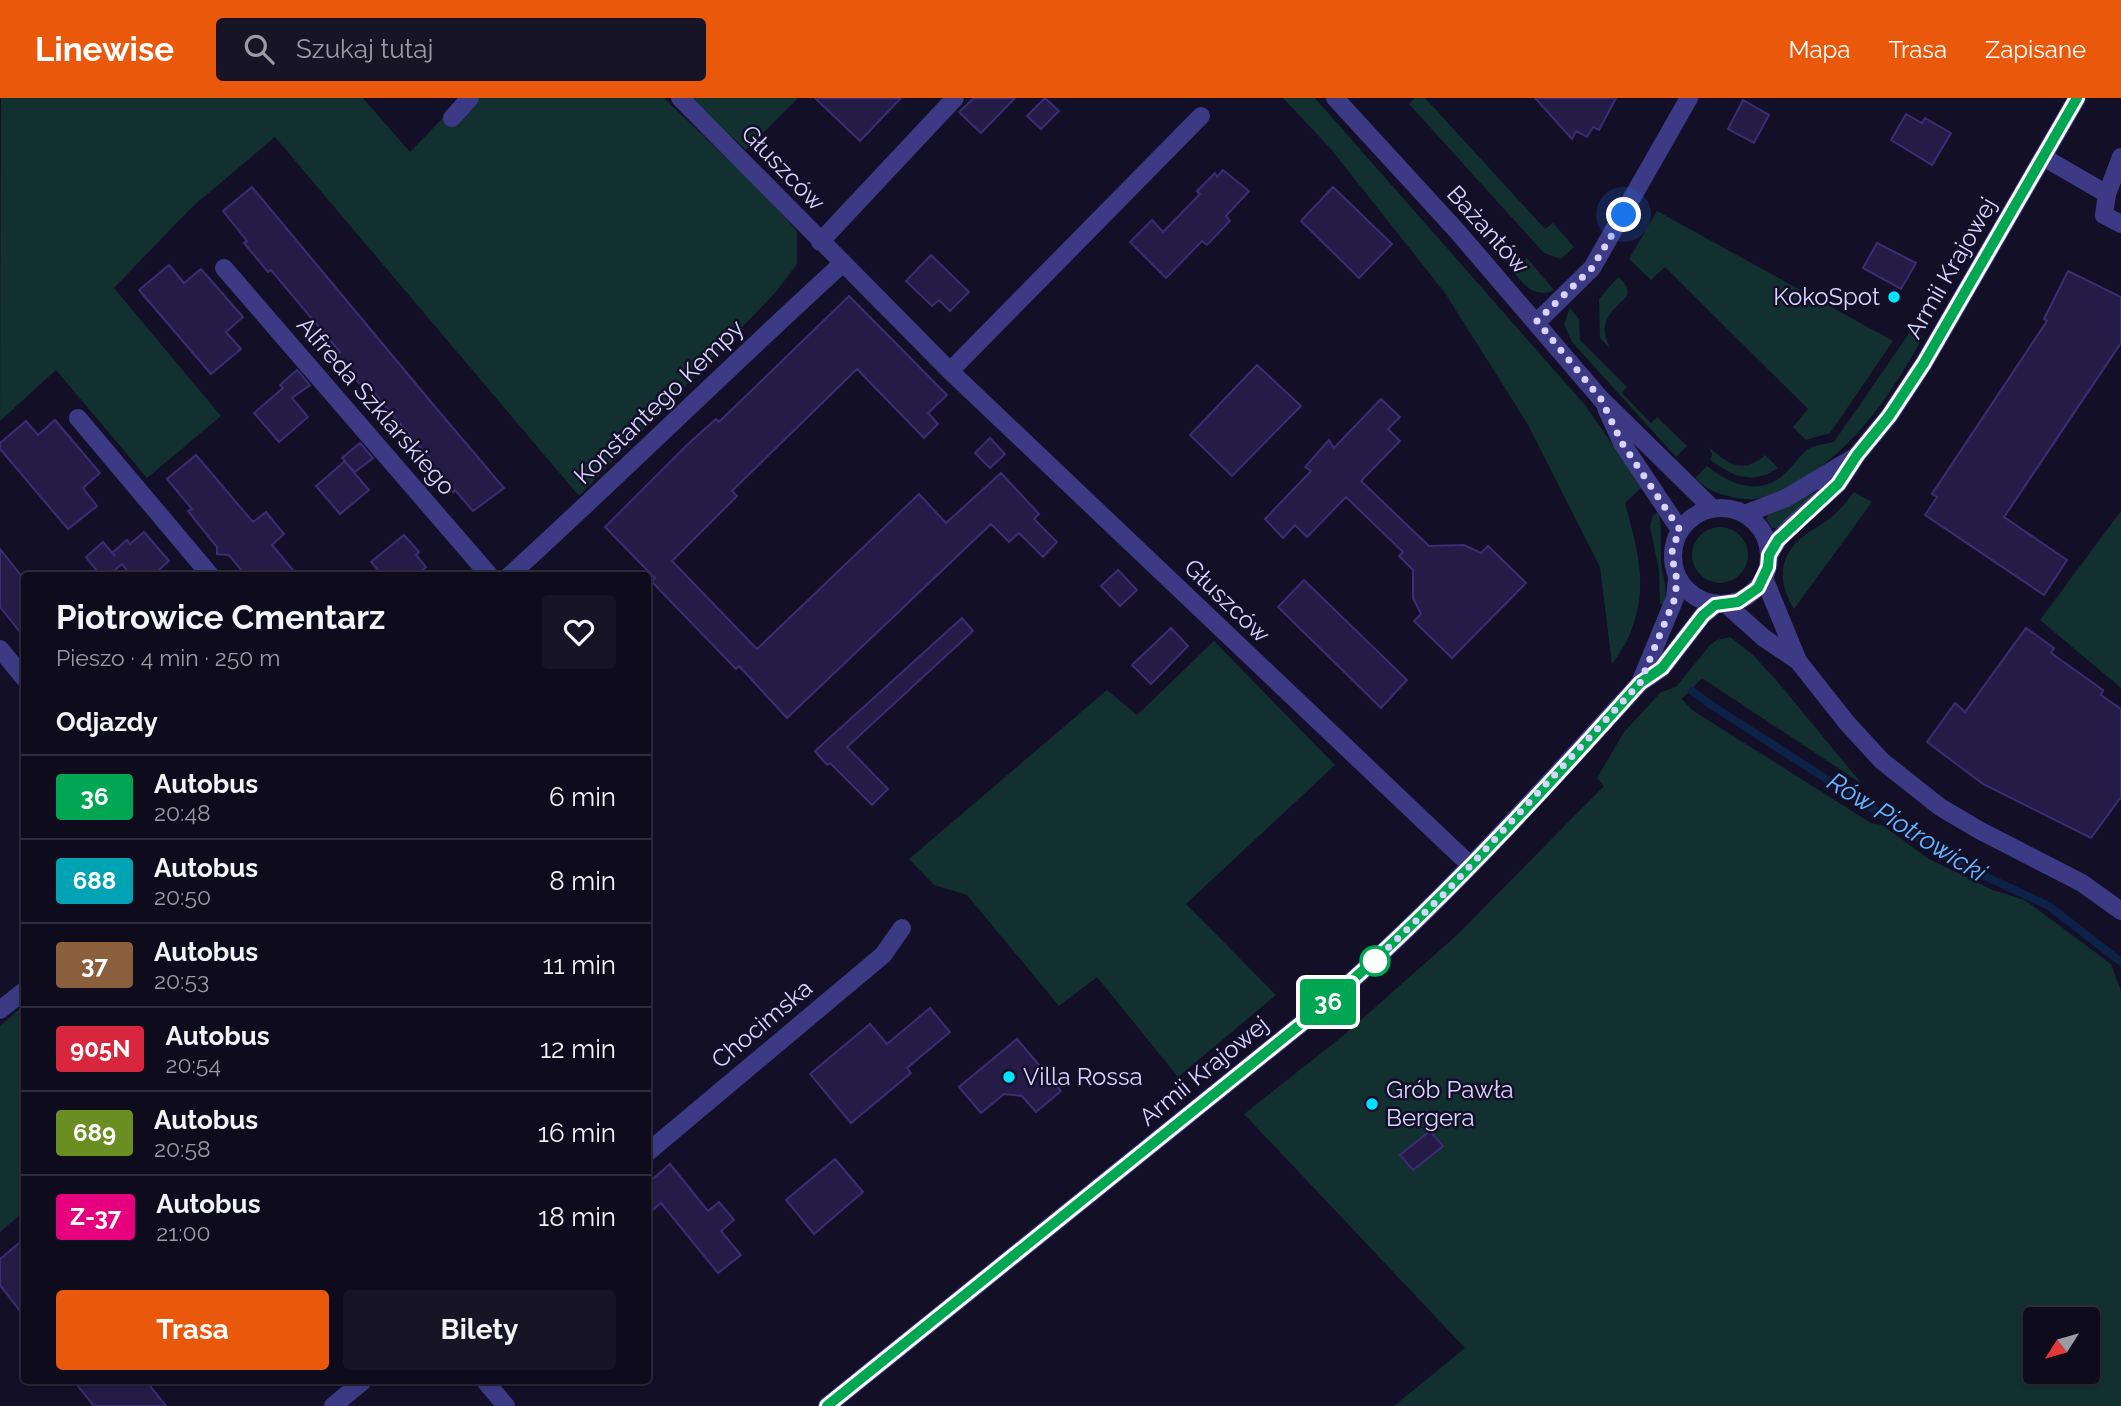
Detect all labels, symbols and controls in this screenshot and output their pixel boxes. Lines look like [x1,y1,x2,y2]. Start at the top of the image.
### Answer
search box [216,18,706,81]
text: Linewise [35,30,174,69]
icon: search [240,30,278,68]
text: Szukaj tutaj [296,34,433,64]
text: Mapa [1789,35,1850,64]
text: Trasa [1888,35,1947,64]
text: Zapisane [1985,35,2086,64]
street label: Głuszców [735,119,832,217]
street label: Bażantów [1441,179,1536,280]
street label: Armii Krajowej [1899,192,2003,343]
your location [1606,197,1641,232]
place label: KokoSpot [1773,282,1880,311]
marker: KokoSpot [1886,289,1902,305]
street label: Alfreda Szklarskiego [291,311,462,501]
street label: Konstantego Kempy [568,313,750,490]
street label: Głuszców [1178,553,1277,649]
button: heart [542,595,616,669]
text: Piotrowice Cmentarz [56,598,385,637]
text: Pieszo · 4 min · 250 m [56,644,280,671]
text: Odjazdy [56,707,158,737]
water label: Rów Piotrowicki [1822,766,1993,889]
text: Autobus [154,769,258,799]
text: 36 [81,782,108,811]
text: 6 min [549,782,616,812]
text: 20:48 [154,799,211,826]
text: Autobus [154,853,258,883]
text: 688 [73,866,116,895]
text: 8 min [549,866,616,896]
text: 20:50 [154,883,211,910]
text: Autobus [154,937,258,967]
unlabelled marker [1360,946,1390,976]
text: 37 [81,950,108,979]
text: 11 min [542,950,616,980]
text: 20:53 [154,967,209,994]
street label: Chocimska [705,973,818,1074]
line badge: 36 [1296,979,1360,1025]
text: 36 [1314,987,1342,1016]
street label: Armii Krajowej [1133,1010,1274,1132]
text: Autobus [165,1021,270,1051]
text: 905N [70,1034,130,1063]
text: 12 min [540,1034,616,1064]
text: 20:54 [165,1051,221,1078]
place label: Villa Rossa [1023,1062,1143,1091]
marker: Villa Rossa [1001,1069,1017,1085]
place label: Grób Pawła Bergera [1386,1075,1514,1132]
marker: Grób Pawła Bergera [1364,1096,1380,1112]
text: Autobus [154,1105,258,1135]
text: 689 [73,1118,116,1147]
text: 16 min [538,1118,616,1148]
text: 20:58 [154,1135,211,1162]
text: Autobus [156,1189,261,1219]
text: Z-37 [70,1202,121,1231]
text: 18 min [538,1202,616,1232]
text: 21:00 [156,1219,211,1246]
button: Trasa [56,1290,329,1370]
button: Bilety [343,1290,616,1370]
north arrow [2023,1307,2100,1384]
map controls [2023,1307,2100,1384]

